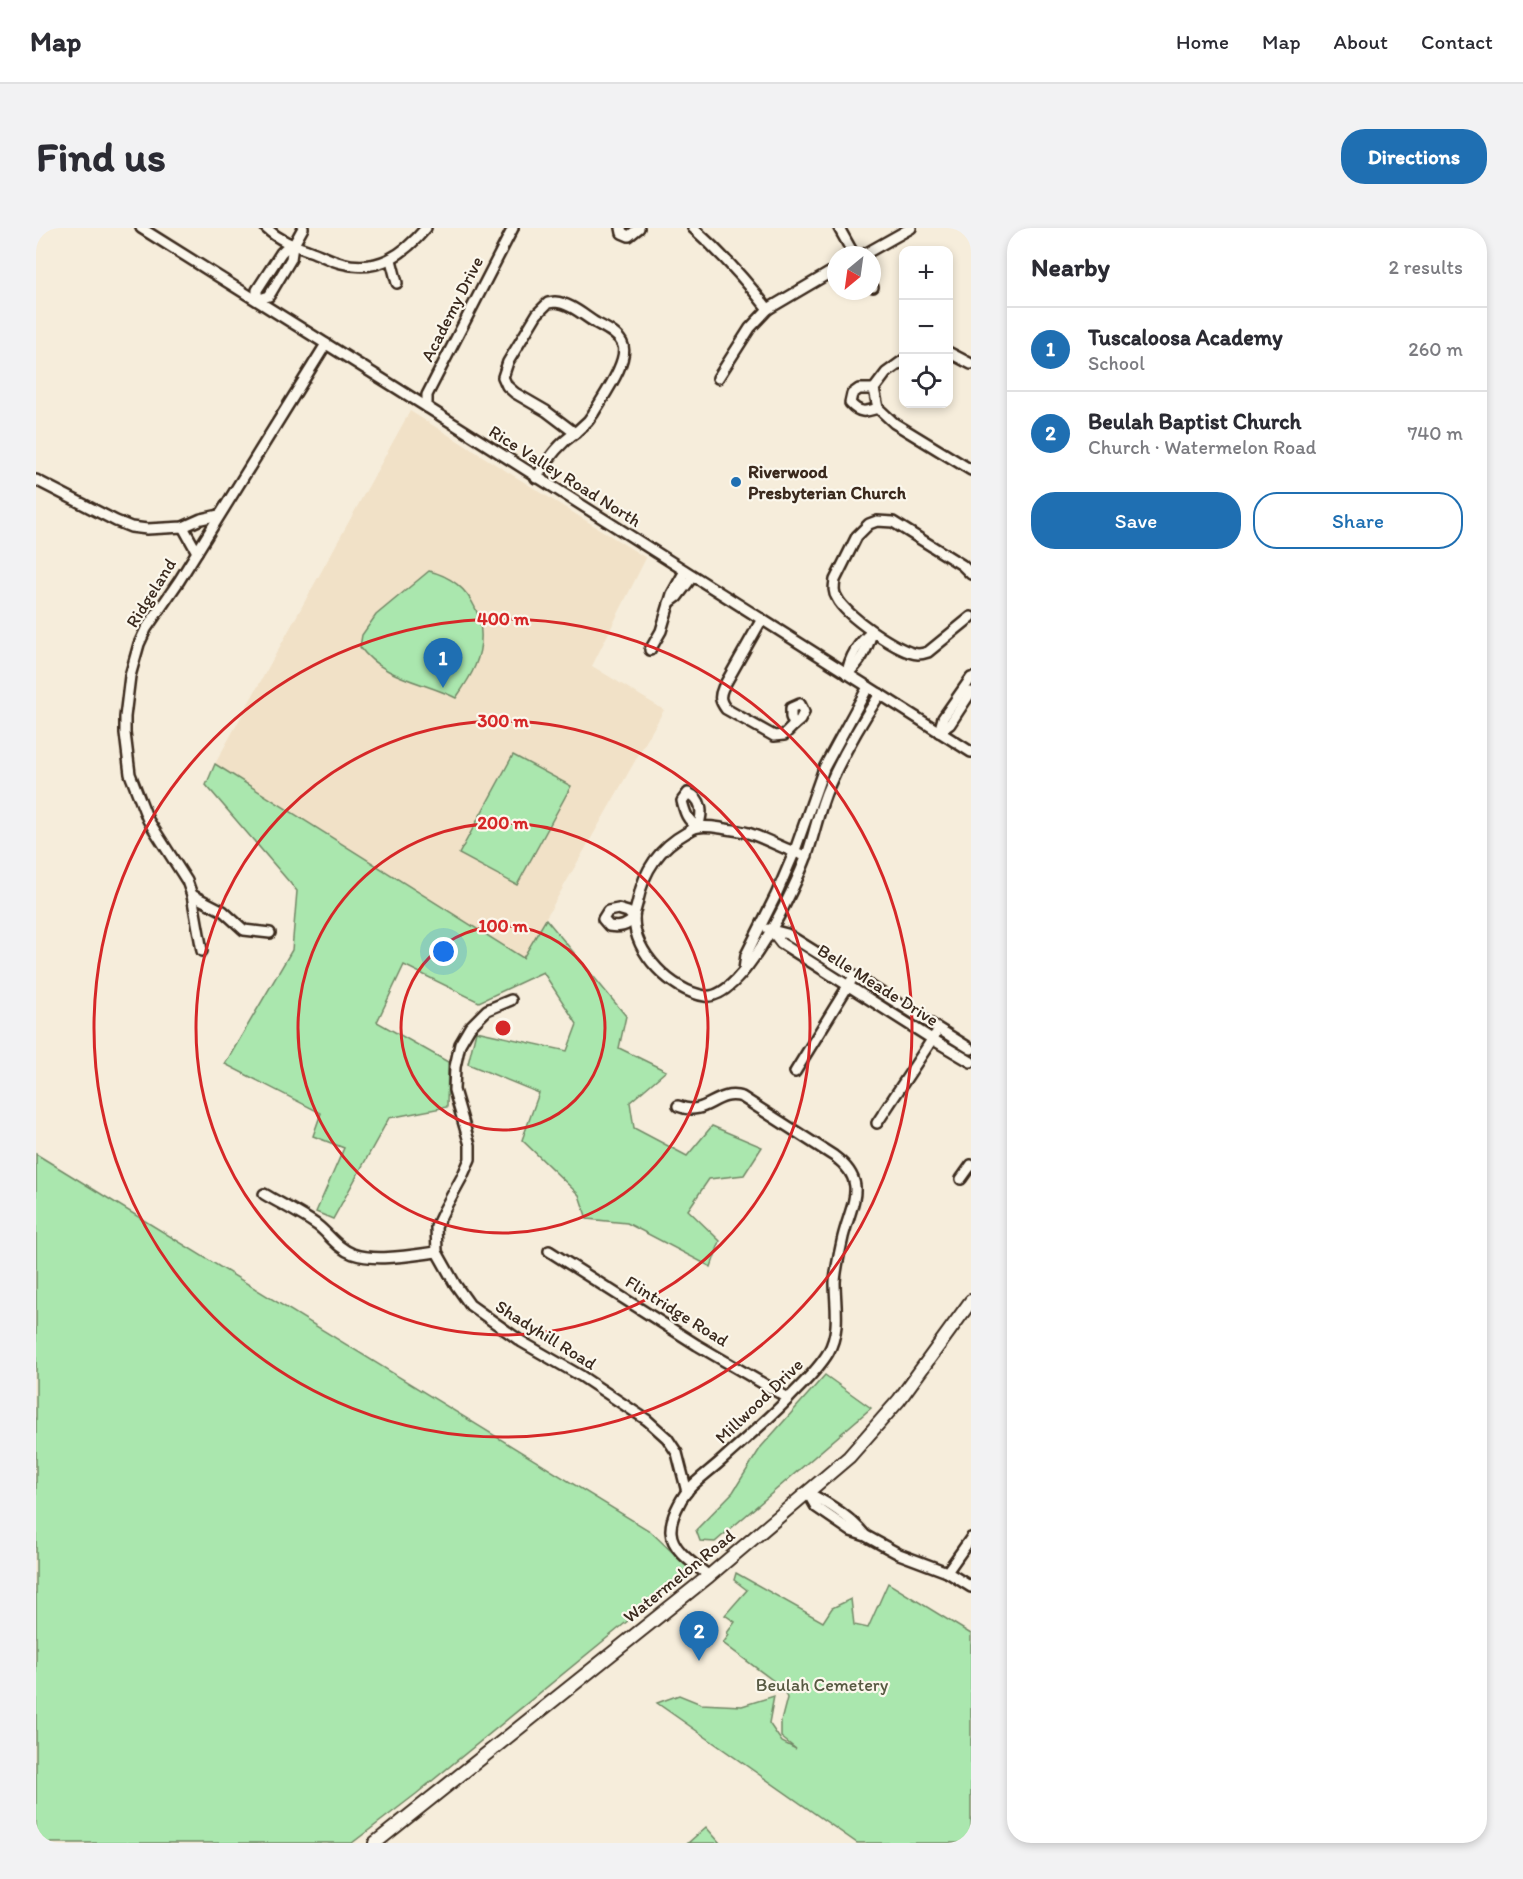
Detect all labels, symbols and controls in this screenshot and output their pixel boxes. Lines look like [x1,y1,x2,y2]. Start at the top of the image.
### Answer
text: Map [30,24,81,58]
text: Home [1176,29,1229,54]
text: Map [1262,29,1301,54]
text: About [1334,29,1388,54]
text: Contact [1421,29,1493,54]
button: Directions [1341,129,1487,184]
text: Find us [36,131,166,182]
north arrow [827,246,881,300]
map controls [899,246,953,408]
button: + [899,246,953,300]
text: Nearby [1031,251,1110,283]
street label: Academy Drive [416,253,488,365]
text: 2 results [1389,255,1463,279]
button: − [899,300,953,354]
text: Tuscaloosa Academy [1088,324,1283,351]
text: 1 [1046,337,1055,361]
text: 260 m [1408,337,1463,361]
text: School [1088,351,1145,375]
button: locate [899,354,953,408]
text: Beulah Baptist Church [1088,408,1301,435]
street label: Rice Valley Road North [485,420,645,532]
text: 2 [1045,421,1056,445]
text: 740 m [1407,421,1463,445]
text: Church · Watermelon Road [1088,435,1316,459]
place label: Riverwood Presbyterian Church [748,461,907,504]
marker: Riverwood Presbyterian Church [729,475,743,489]
button: Save [1031,492,1241,549]
button: Share [1253,492,1463,549]
street label: Ridgeland [121,554,181,632]
text: 400 m [477,608,530,630]
pin: 1 [424,638,462,688]
text: 300 m [477,710,529,732]
text: 200 m [478,812,529,834]
text: 100 m [478,915,529,937]
your location [429,937,458,966]
street label: Belle Meade Drive [813,939,943,1031]
centre of rings [493,1018,513,1038]
street label: Flintridge Road [621,1271,733,1351]
street label: Shadyhill Road [491,1295,601,1375]
street label: Millwood Drive [710,1354,808,1448]
street label: Watermelon Road [619,1524,739,1628]
pin: 2 [680,1612,718,1661]
park label: Beulah Cemetery [756,1674,889,1696]

